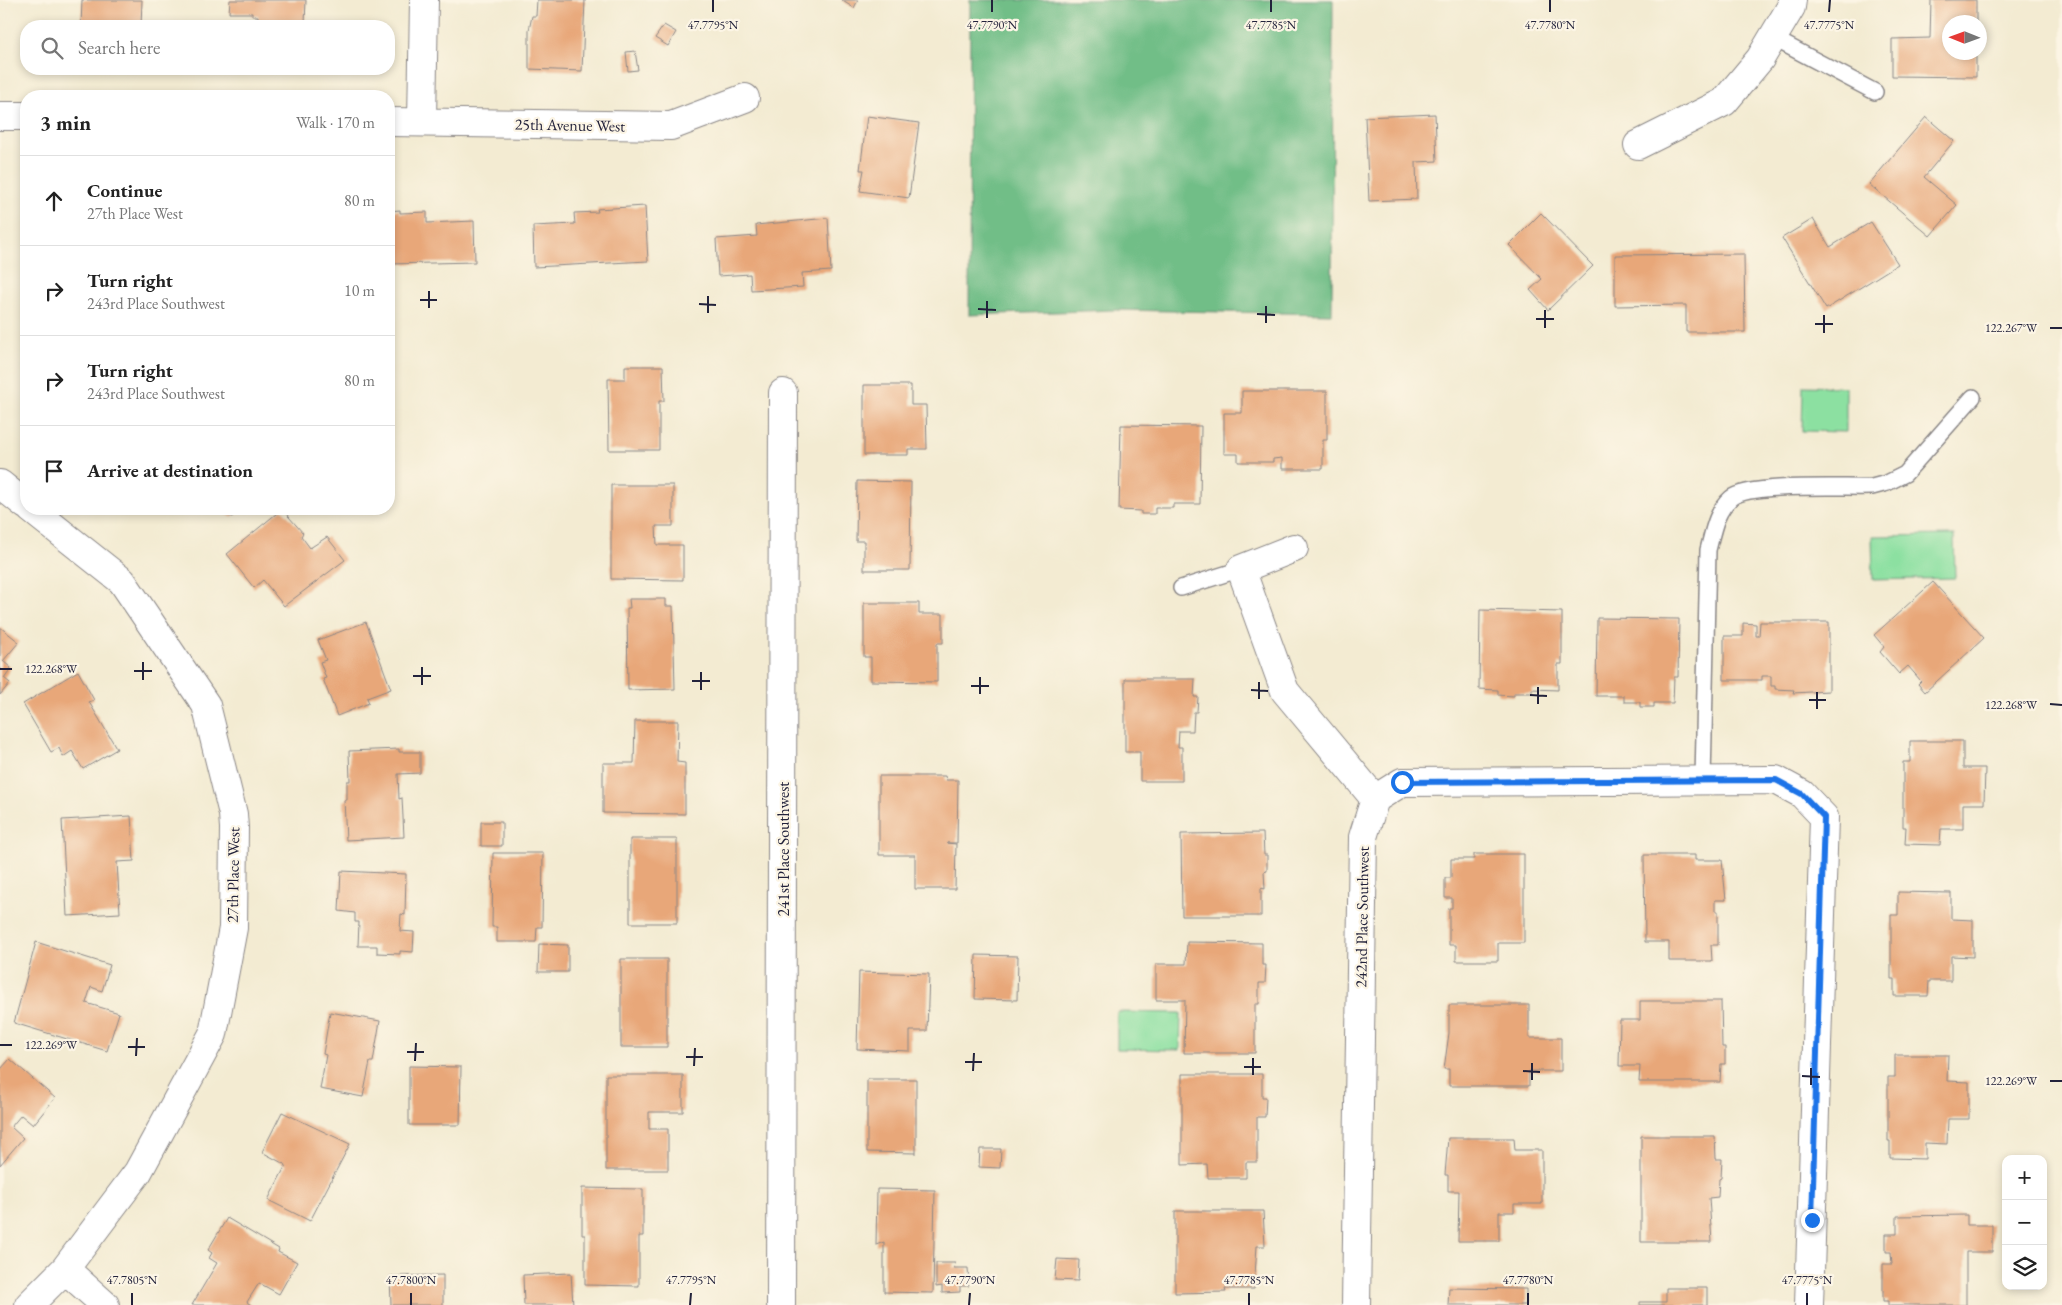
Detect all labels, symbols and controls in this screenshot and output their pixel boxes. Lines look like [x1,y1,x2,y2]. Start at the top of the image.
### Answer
north arrow [1942,15,1987,60]
text: 47.7795°N [688,17,739,33]
text: 47.7790°N [967,17,1018,33]
text: 47.7785°N [1246,17,1297,33]
text: 47.7780°N [1525,17,1576,33]
text: 47.7775°N [1804,17,1855,33]
search box [20,20,395,75]
icon: search [38,34,66,62]
text: Search here [78,35,160,60]
text: 3 min [40,109,91,136]
text: Walk · 170 m [296,112,375,133]
street label: 25th Avenue West [515,114,625,136]
text: Continue [87,178,162,203]
icon: ahead [40,187,68,215]
text: 80 m [344,190,375,211]
text: 27th Place West [87,203,183,224]
text: Turn right [87,268,173,293]
icon: right [40,277,68,305]
text: 10 m [344,280,375,301]
text: 243rd Place Southwest [87,293,225,314]
text: 122.267°W [1985,320,2038,336]
text: Turn right [87,358,173,383]
icon: right [40,367,68,395]
text: 80 m [344,370,375,391]
text: 243rd Place Southwest [87,383,225,404]
icon: arrive [40,457,68,485]
text: Arrive at destination [87,458,253,483]
text: 122.268°W [25,661,78,677]
text: 122.268°W [1985,697,2038,713]
route start [1391,771,1414,794]
street label: 241st Place Southwest [773,782,794,916]
street label: 27th Place West [222,827,244,923]
street label: 242nd Place Southwest [1350,846,1374,988]
text: 122.269°W [25,1037,78,1053]
text: 122.269°W [1985,1073,2038,1089]
map controls [2002,1155,2047,1290]
button: + [2002,1155,2047,1200]
button: − [2002,1200,2047,1245]
route end [1801,1209,1824,1232]
button: layers [2002,1245,2047,1290]
text: 47.7805°N [107,1272,158,1288]
text: 47.7800°N [386,1272,437,1288]
text: 47.7795°N [666,1272,717,1288]
text: 47.7790°N [945,1272,996,1288]
text: 47.7785°N [1224,1272,1275,1288]
text: 47.7780°N [1503,1272,1554,1288]
text: 47.7775°N [1782,1272,1833,1288]

